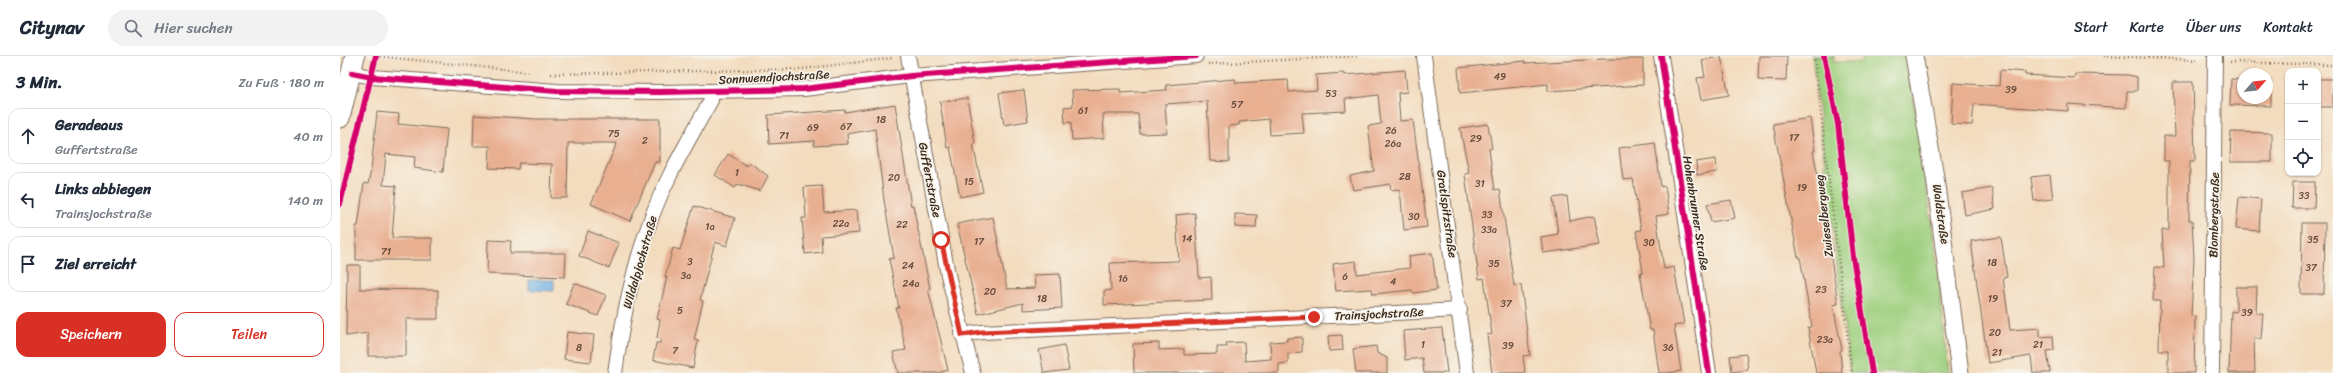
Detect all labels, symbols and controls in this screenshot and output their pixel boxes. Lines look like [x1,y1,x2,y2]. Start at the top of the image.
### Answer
search box [108,10,388,46]
text: Citynav [20,11,84,44]
text: Hier suchen [154,15,233,41]
text: Start [2074,15,2107,40]
text: Karte [2129,15,2164,40]
text: Über uns [2186,15,2241,40]
text: Kontakt [2263,15,2313,40]
icon: search [122,17,144,39]
street label: Sonnwendjochstraße [718,63,830,91]
text: 3 Min. [16,67,63,97]
house number: 49 [1494,68,1506,86]
north arrow [2237,68,2273,104]
map controls [2285,68,2321,176]
button: + [2285,68,2321,104]
text: Zu Fuß · 180 m [238,71,324,94]
house number: 39 [2005,81,2017,99]
house number: 53 [1325,85,1337,103]
house number: 57 [1231,96,1244,114]
house number: 61 [1078,102,1088,120]
button: − [2285,104,2321,140]
house number: 18 [876,111,886,129]
text: Geradeaus [55,112,123,138]
house number: 67 [840,118,853,136]
house number: 69 [807,119,819,137]
house number: 26 [1385,122,1397,140]
icon: ahead [17,125,39,147]
text: 40 m [293,125,323,148]
house number: 75 [608,125,620,143]
house number: 71 [779,127,789,145]
house number: 17 [1789,129,1800,147]
house number: 29 [1470,130,1482,148]
house number: 2 [642,132,648,150]
house number: 26a [1385,135,1401,153]
text: Guffertstraße [55,138,138,161]
street label: Guffertstraße [912,140,948,220]
button: locate [2285,140,2321,176]
street label: Hohenbrunner Straße [1676,154,1716,272]
house number: 1 [735,164,739,182]
house number: 28 [1399,168,1411,186]
house number: 20 [888,169,900,187]
street label: Gratlspitzstraße [1430,169,1464,259]
street label: Blombergstraße [2202,172,2226,258]
house number: 15 [964,173,974,191]
street label: Zwieselbergweg [1808,173,1840,259]
house number: 31 [1475,175,1485,193]
text: Links abbiegen [55,176,151,202]
house number: 19 [1797,179,1807,197]
street label: Waldstraße [1926,183,1956,246]
house number: 33 [2299,187,2310,205]
icon: left [17,189,39,211]
text: 140 m [288,189,323,212]
text: Trainsjochstraße [55,202,152,225]
house number: 33 [1482,206,1493,224]
house number: 30 [1408,208,1420,226]
street label: Wildalpjochstraße [616,213,664,311]
house number: 22a [833,215,849,233]
house number: 22 [896,216,908,234]
house number: 1a [705,218,715,236]
house number: 33a [1481,221,1497,239]
house number: 14 [1182,230,1192,248]
route start [932,231,950,249]
house number: 35 [2307,231,2319,249]
house number: 17 [974,233,985,251]
house number: 30 [1643,234,1655,252]
house number: 71 [381,243,391,261]
text: Ziel erreicht [55,251,136,277]
icon: arrive [17,253,39,275]
house number: 3 [687,253,693,271]
house number: 18 [1987,254,1997,272]
house number: 35 [1488,255,1500,273]
house number: 24 [902,257,914,275]
house number: 37 [2305,259,2318,277]
house number: 3a [681,267,691,285]
house number: 6 [1342,268,1348,286]
house number: 16 [1118,270,1128,288]
house number: 4 [1390,273,1396,291]
house number: 24a [902,275,920,293]
house number: 23 [1815,281,1827,299]
house number: 20 [984,283,996,301]
house number: 18 [1037,290,1047,308]
house number: 19 [1988,290,1998,308]
house number: 37 [1500,295,1513,313]
street label: Trainsjochstraße [1334,301,1424,327]
house number: 5 [677,302,683,320]
house number: 39 [2241,304,2253,322]
route end [1305,308,1323,326]
button: Speichern [16,312,166,357]
button: Teilen [174,312,324,357]
house number: 20 [1989,324,2001,342]
house number: 23a [1817,331,1833,349]
house number: 1 [1421,336,1425,354]
house number: 21 [2033,336,2043,354]
house number: 39 [1502,337,1514,355]
house number: 8 [576,339,582,357]
house number: 36 [1662,339,1674,357]
house number: 7 [672,342,679,360]
house number: 21 [1992,344,2002,362]

